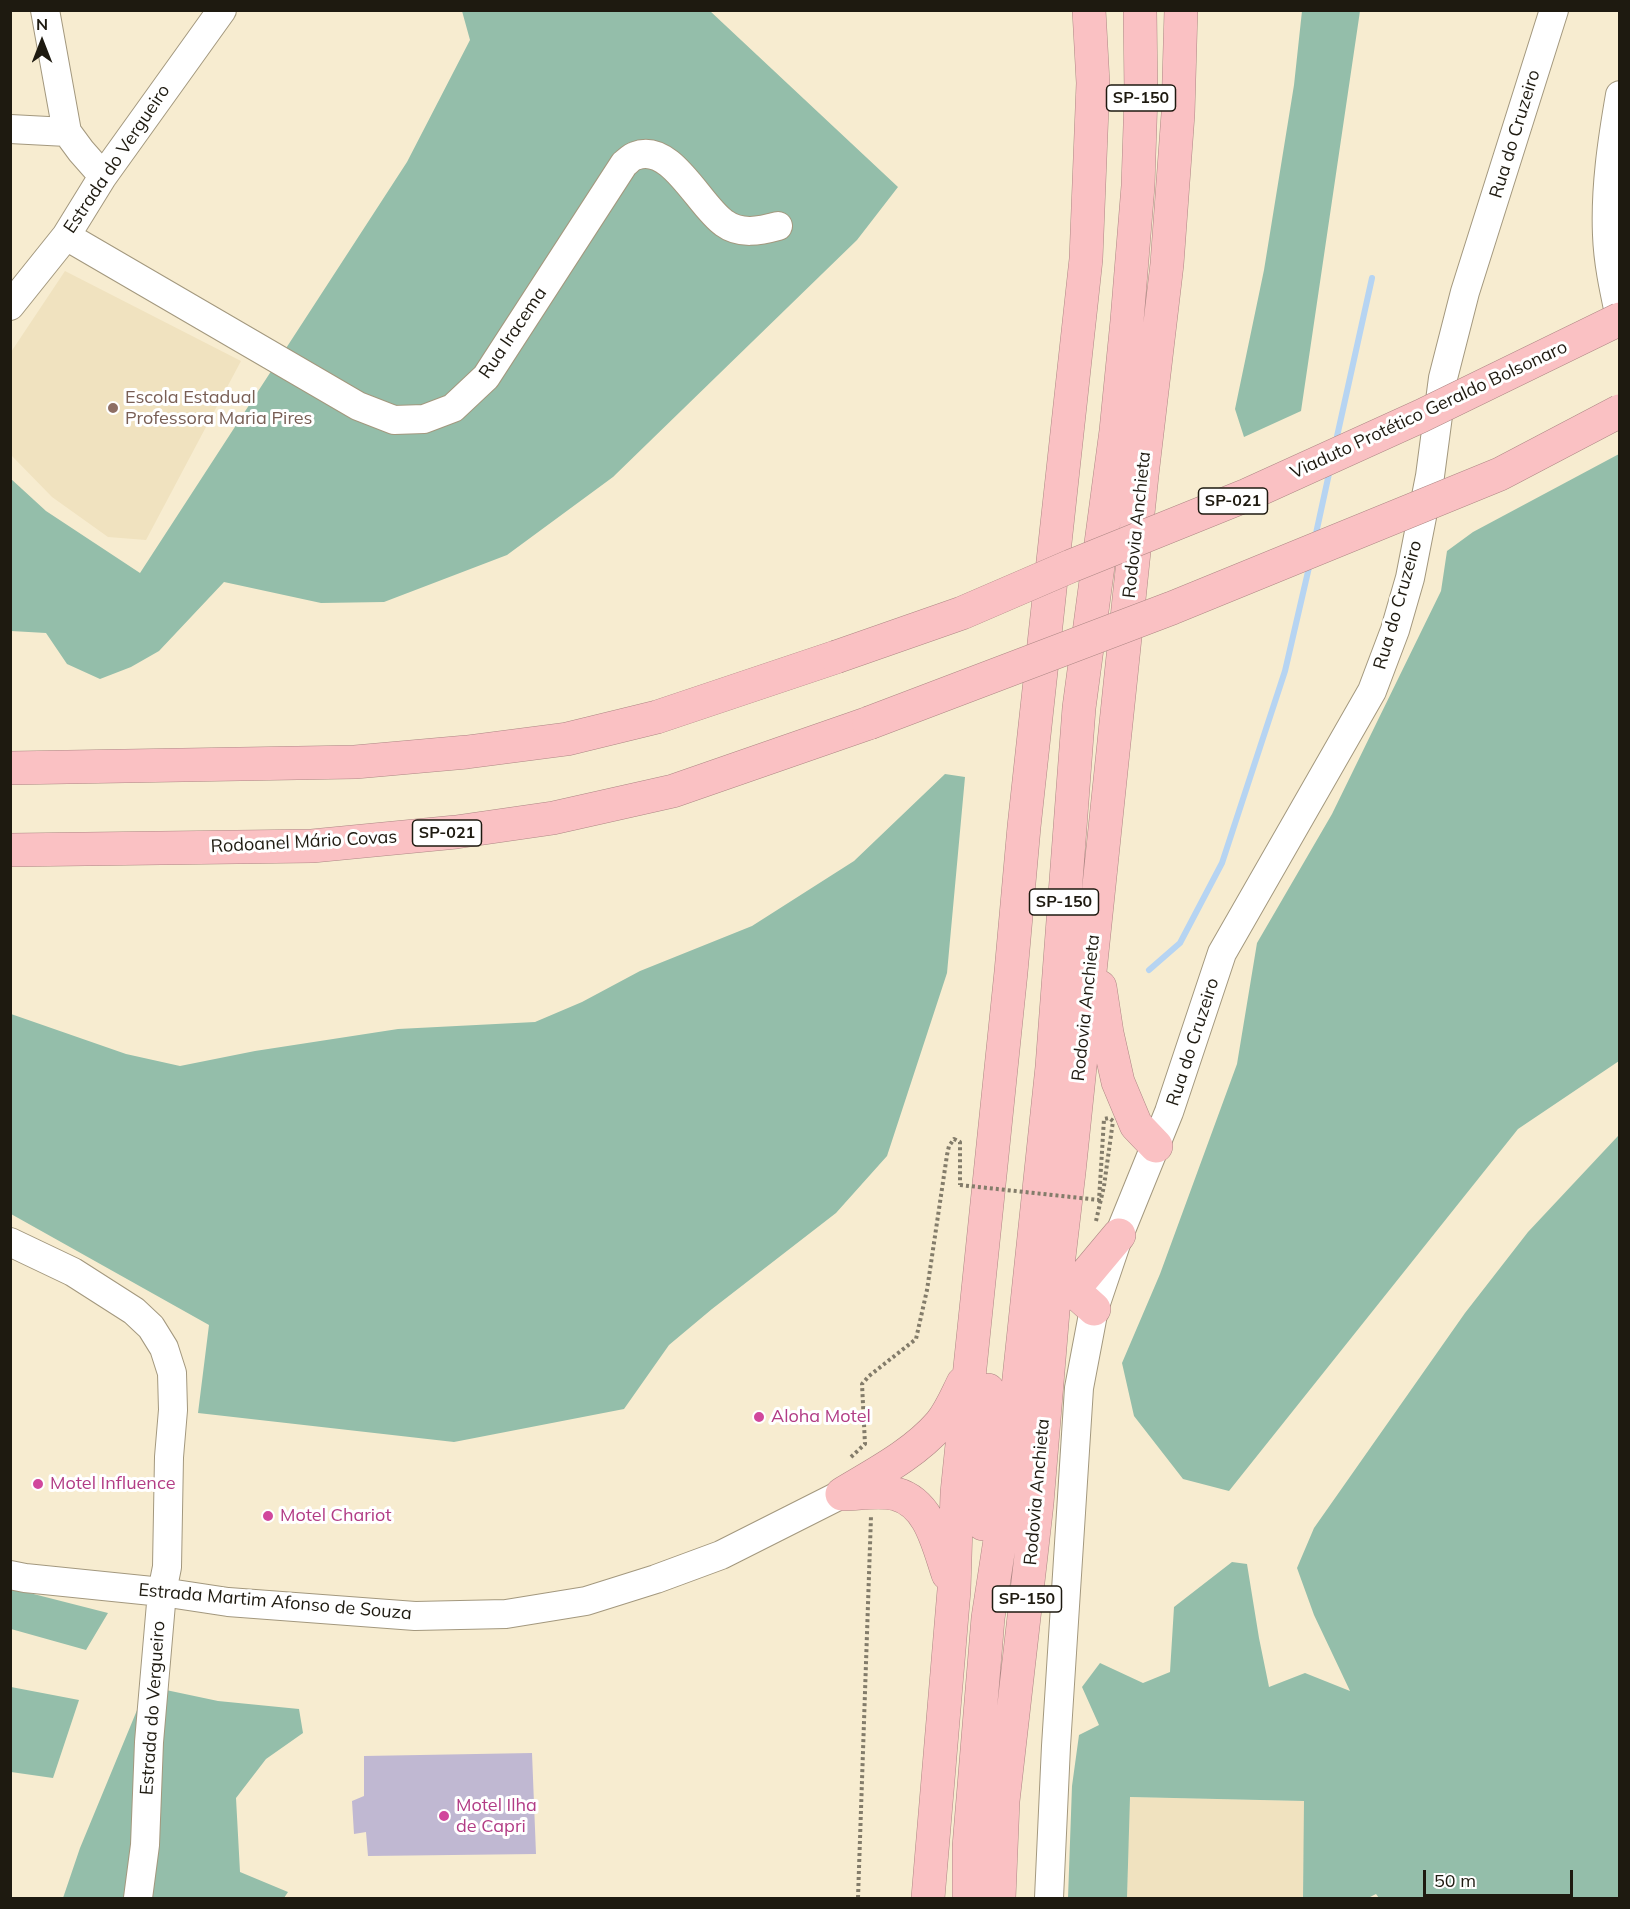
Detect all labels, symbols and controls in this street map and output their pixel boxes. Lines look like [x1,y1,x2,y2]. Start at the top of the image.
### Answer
north arrow [12,12,72,72]
text: N [36,14,48,34]
street label: Rua do Cruzeiro [1485,67,1545,201]
street label: Estrada do Vergueiro [59,81,175,237]
road number: SP-150 [1106,85,1176,111]
street label: Rua Iracema [475,283,551,383]
street label: Viaduto Protético Geraldo Bolsonaro [1287,336,1571,484]
place label: Escola Estadual Professora Maria Pires [125,387,313,430]
marker: Escola Estadual Professora Maria Pires [106,401,120,415]
street label: Rodovia Anchieta [1119,451,1155,599]
road number: SP-021 [1198,488,1268,514]
street label: Rua do Cruzeiro [1369,538,1427,672]
road number: SP-021 [412,820,482,846]
street label: Rodoanel Mário Covas [210,826,398,858]
road number: SP-150 [1030,889,1098,915]
street label: Rodovia Anchieta [1068,934,1104,1082]
street label: Rua do Cruzeiro [1162,975,1224,1109]
place label: Aloha Motel [771,1406,871,1428]
marker: Aloha Motel [752,1410,766,1424]
street label: Rodovia Anchieta [1020,1418,1054,1566]
place label: Motel Influence [50,1473,175,1495]
marker: Motel Influence [31,1477,45,1491]
place label: Motel Chariot [280,1505,392,1527]
marker: Motel Chariot [261,1509,275,1523]
street label: Estrada Martim Afonso de Souza [137,1579,413,1625]
road number: SP-150 [992,1586,1062,1612]
street label: Estrada do Vergueiro [136,1620,170,1796]
place label: Motel Ilha de Capri [456,1795,537,1838]
marker: Motel Ilha de Capri [437,1809,451,1823]
scale bar [1426,1858,1576,1896]
text: 50 m [1434,1869,1476,1892]

